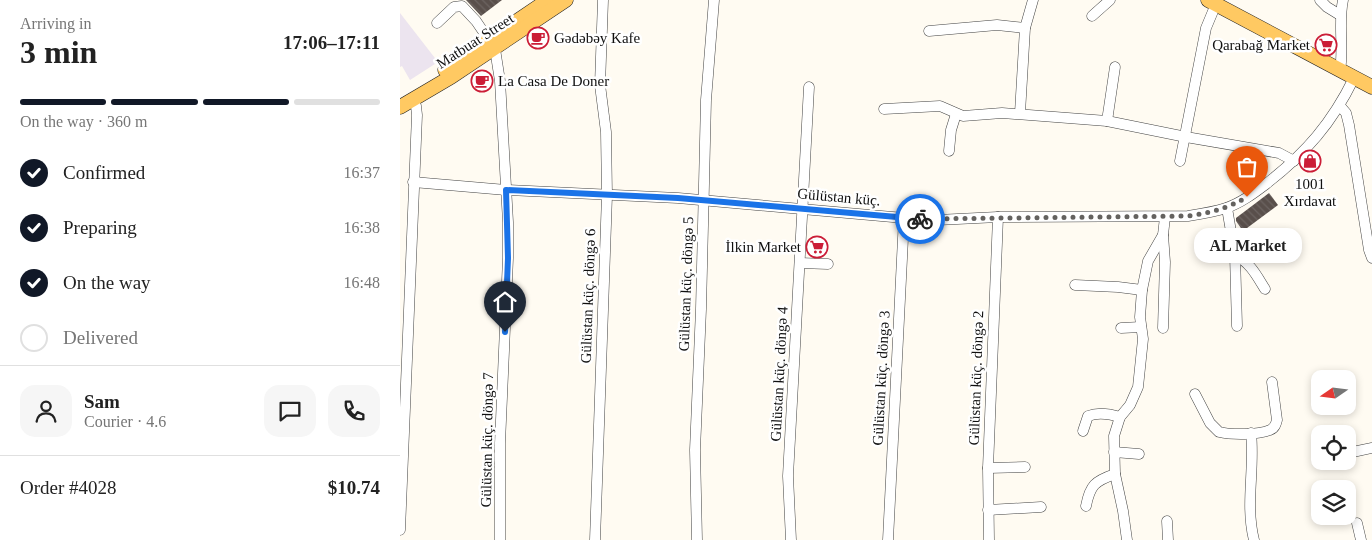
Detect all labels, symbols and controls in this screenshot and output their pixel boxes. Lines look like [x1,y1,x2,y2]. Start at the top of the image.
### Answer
street label: Matbuat Street [433,10,517,72]
text: Arriving in [20,15,92,32]
cafe icon: Gədəbəy Kafe [526,26,550,50]
place label: Gədəbəy Kafe [554,30,641,46]
text: 17:06–17:11 [283,32,380,53]
supermarket icon: Qarabağ Market [1314,33,1338,57]
text: 3 min [20,34,97,70]
place label: Qarabağ Market [1212,37,1311,53]
cafe icon: La Casa De Doner [470,69,494,93]
place label: La Casa De Doner [498,73,609,89]
text: On the way · 360 m [20,113,148,130]
pin [1226,146,1268,197]
shop icon: 1001 Xırdavat [1298,149,1322,173]
icon: bag [1233,153,1261,181]
icon: check [20,159,48,187]
text: Confirmed [63,162,145,183]
text: 16:37 [344,164,380,181]
place label: 1001 Xırdavat [1284,176,1337,209]
street label: Gülüstan küç. [797,185,881,209]
courier [895,194,945,244]
icon: bike [906,205,934,233]
icon: check [20,214,48,242]
street label: Gülüstan küç. döngə 5 [676,216,696,352]
text: Preparing [63,217,137,238]
text: 16:38 [344,219,380,236]
callout: AL Market [1193,227,1301,262]
street label: Gülüstan küç. döngə 6 [578,228,598,364]
supermarket icon: İlkin Market [805,235,829,259]
text: AL Market [1210,237,1286,254]
place label: İlkin Market [726,239,802,255]
icon: check [20,269,48,297]
text: On the way [63,272,151,293]
text: 16:48 [344,274,380,291]
pin [484,281,526,332]
icon: home [491,288,519,316]
street label: Gülüstan küç. döngə 4 [767,306,791,442]
street label: Gülüstan küç. döngə 3 [869,310,893,446]
street label: Gülüstan küç. döngə 2 [966,310,986,446]
text: Delivered [63,327,138,348]
north arrow [1311,370,1356,415]
map controls [1311,370,1356,525]
street label: Gülüstan küç. döngə 7 [478,372,496,508]
button: person [20,385,72,437]
button: chat [264,385,316,437]
button: phone [328,385,380,437]
text: Sam [84,391,120,412]
text: Courier · 4.6 [84,413,166,430]
button: locate [1311,425,1356,470]
text: Order #4028 [20,477,117,498]
text: $10.74 [328,477,380,498]
button: layers [1311,480,1356,525]

